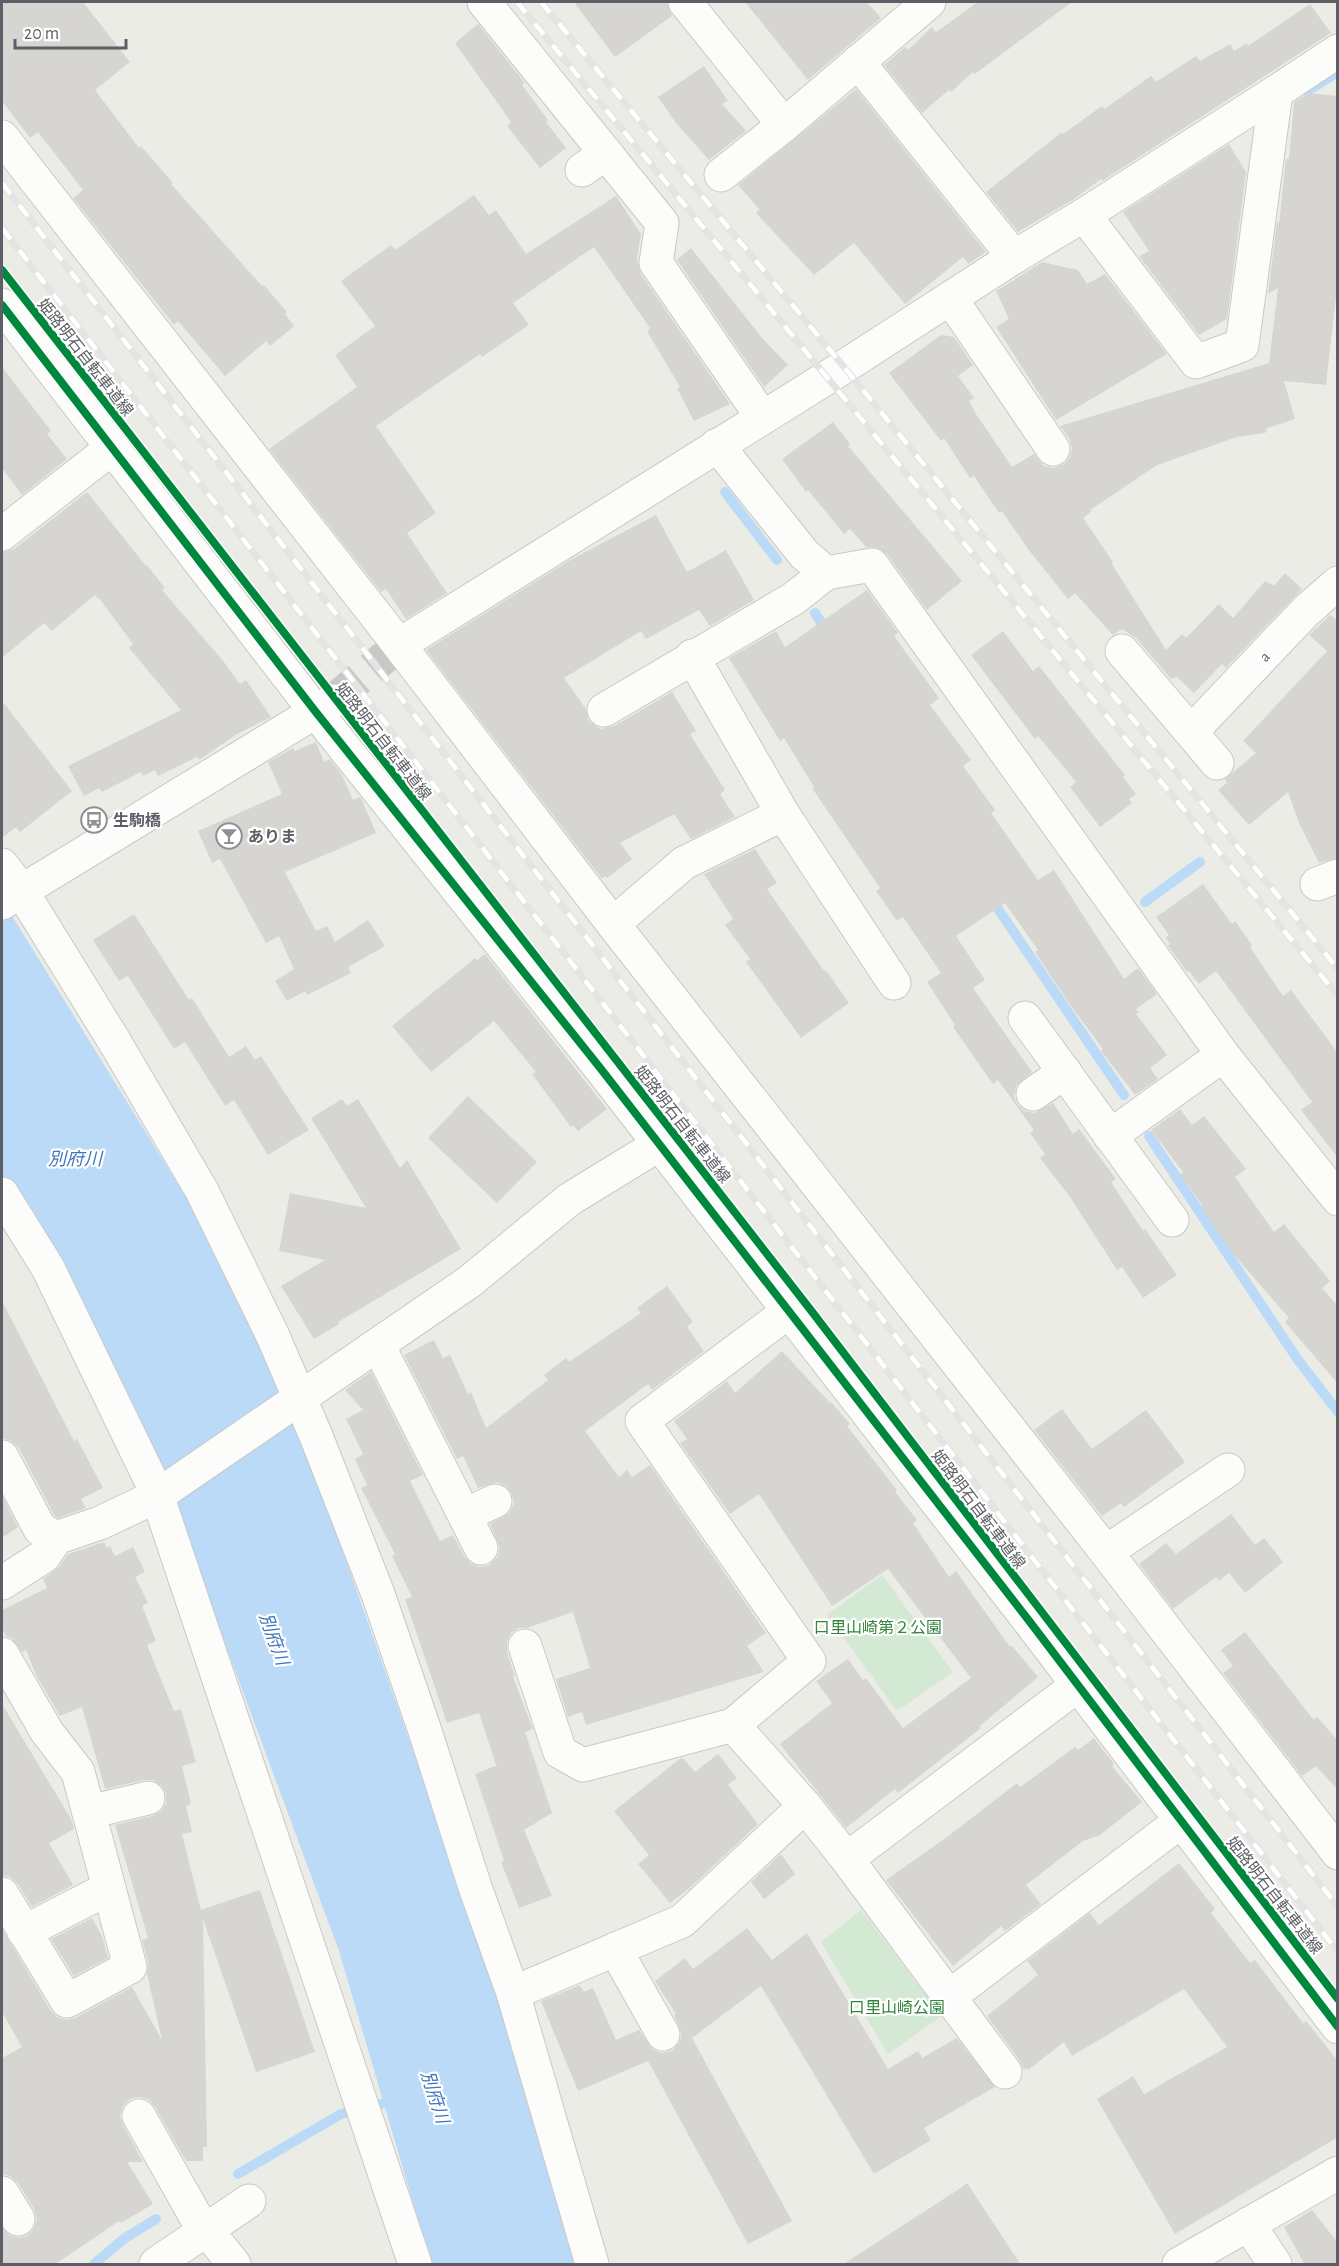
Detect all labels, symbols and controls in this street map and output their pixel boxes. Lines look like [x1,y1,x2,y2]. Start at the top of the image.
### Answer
scale bar [15,12,126,50]
text: 20 m [24,25,59,43]
street label: 姫路明石自転車道線 [35,295,137,419]
street label: a [1256,648,1273,665]
street label: 姫路明石自転車道線 [333,679,435,803]
bus stop icon: 生駒橋 [79,805,109,835]
place label: 生駒橋 [113,812,161,829]
bar icon: ありま [214,821,244,851]
place label: ありま [248,828,296,845]
street label: 姫路明石自転車道線 [632,1062,734,1186]
water label: 別府川 [48,1149,104,1169]
street label: 姫路明石自転車道線 [928,1447,1029,1572]
water label: 別府川 [255,1610,293,1670]
park label: 口里山崎第２公園 [814,1619,942,1636]
street label: 姫路明石自転車道線 [1224,1833,1326,1957]
park label: 口里山崎公園 [849,1999,945,2016]
water label: 別府川 [417,2068,453,2128]

